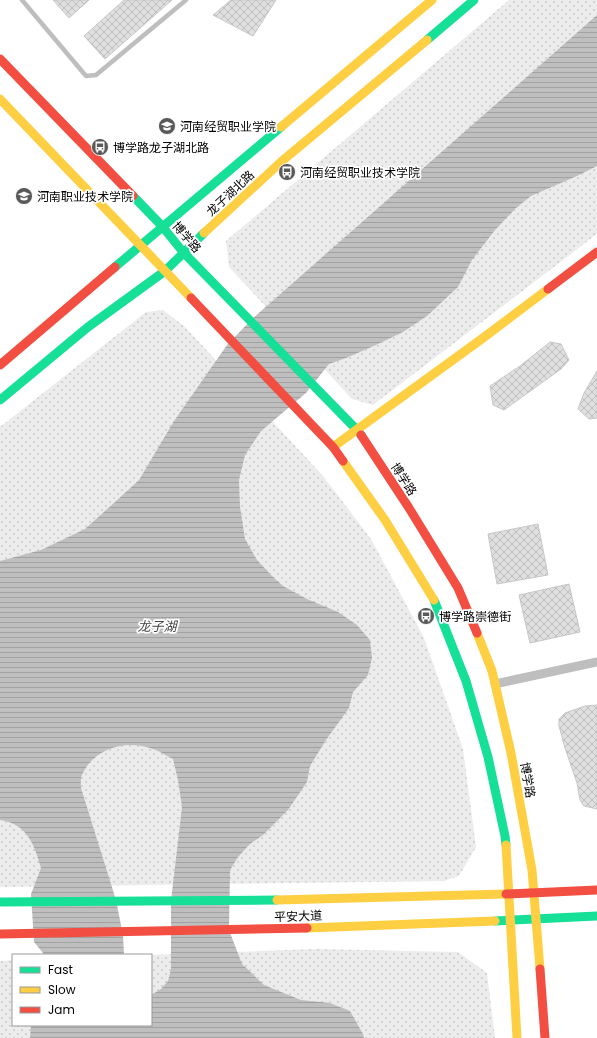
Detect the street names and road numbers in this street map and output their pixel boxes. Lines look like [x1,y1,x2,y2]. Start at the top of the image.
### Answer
street label: 龙子湖北路 [202,166,258,220]
street label: 博学路 [169,218,205,256]
street label: 博学路 [387,459,421,499]
street label: 博学路 [517,761,539,799]
street label: 平安大道 [274,907,322,925]

